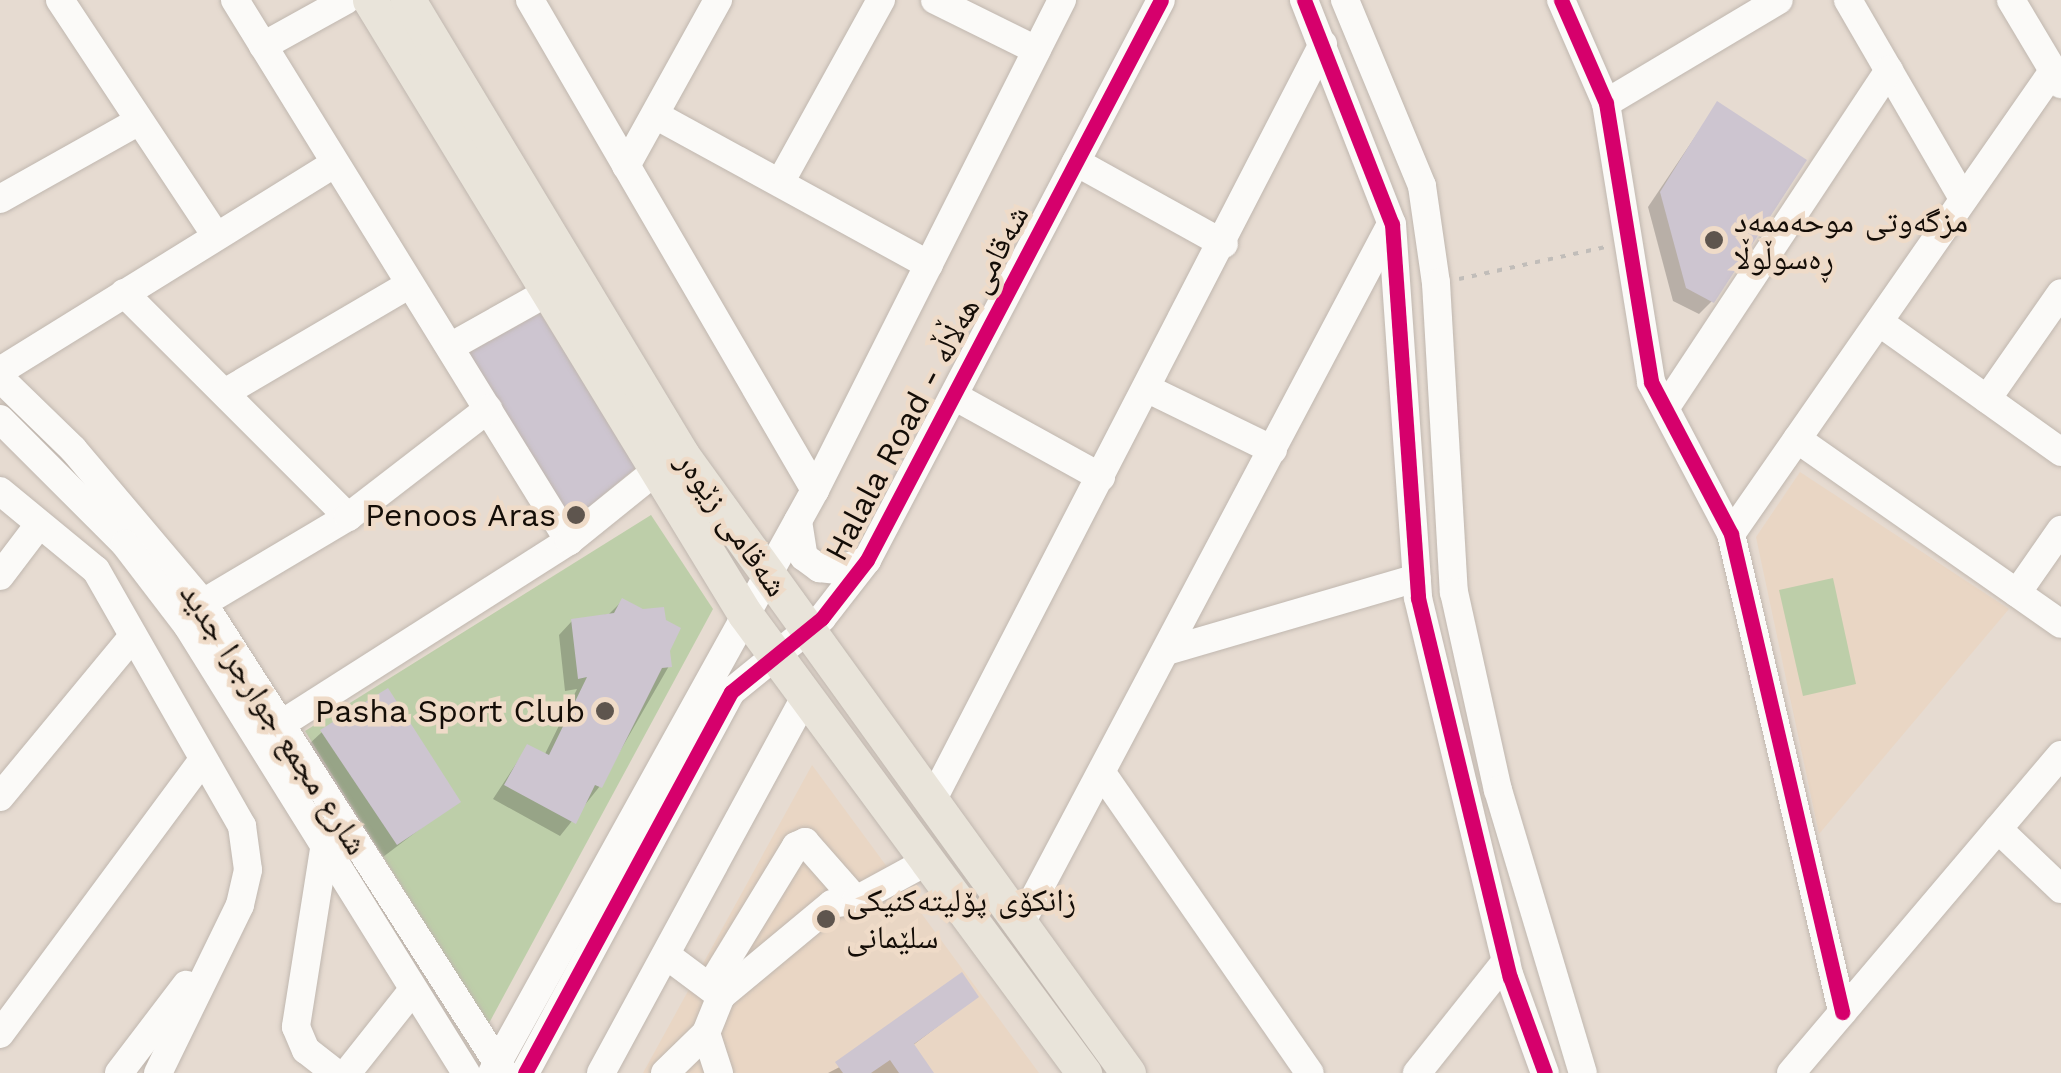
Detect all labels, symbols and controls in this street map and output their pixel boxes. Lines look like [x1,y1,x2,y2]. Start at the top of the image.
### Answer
street label: Halala Road - شەقامی هەڵاڵە [817,199,1037,567]
place label: مزگەوتی موحەممەد ڕەسوڵوڵا [1734,203,1968,278]
marker: مزگەوتی موحەممەد ڕەسوڵوڵا [1703,229,1725,251]
street label: شەقامی زێوەر [668,444,796,604]
place label: Penoos Aras [364,496,556,534]
marker: Penoos Aras [565,504,587,526]
street label: شارع مجمع جوارجرا جديد [172,576,376,862]
place label: Pasha Sport Club [314,692,585,730]
marker: Pasha Sport Club [594,700,616,722]
place label: زانکۆی پۆلیتەکنیکی سلێمانی [846,882,1076,957]
marker: زانکۆی پۆلیتەکنیکی سلێمانی [815,908,837,930]

